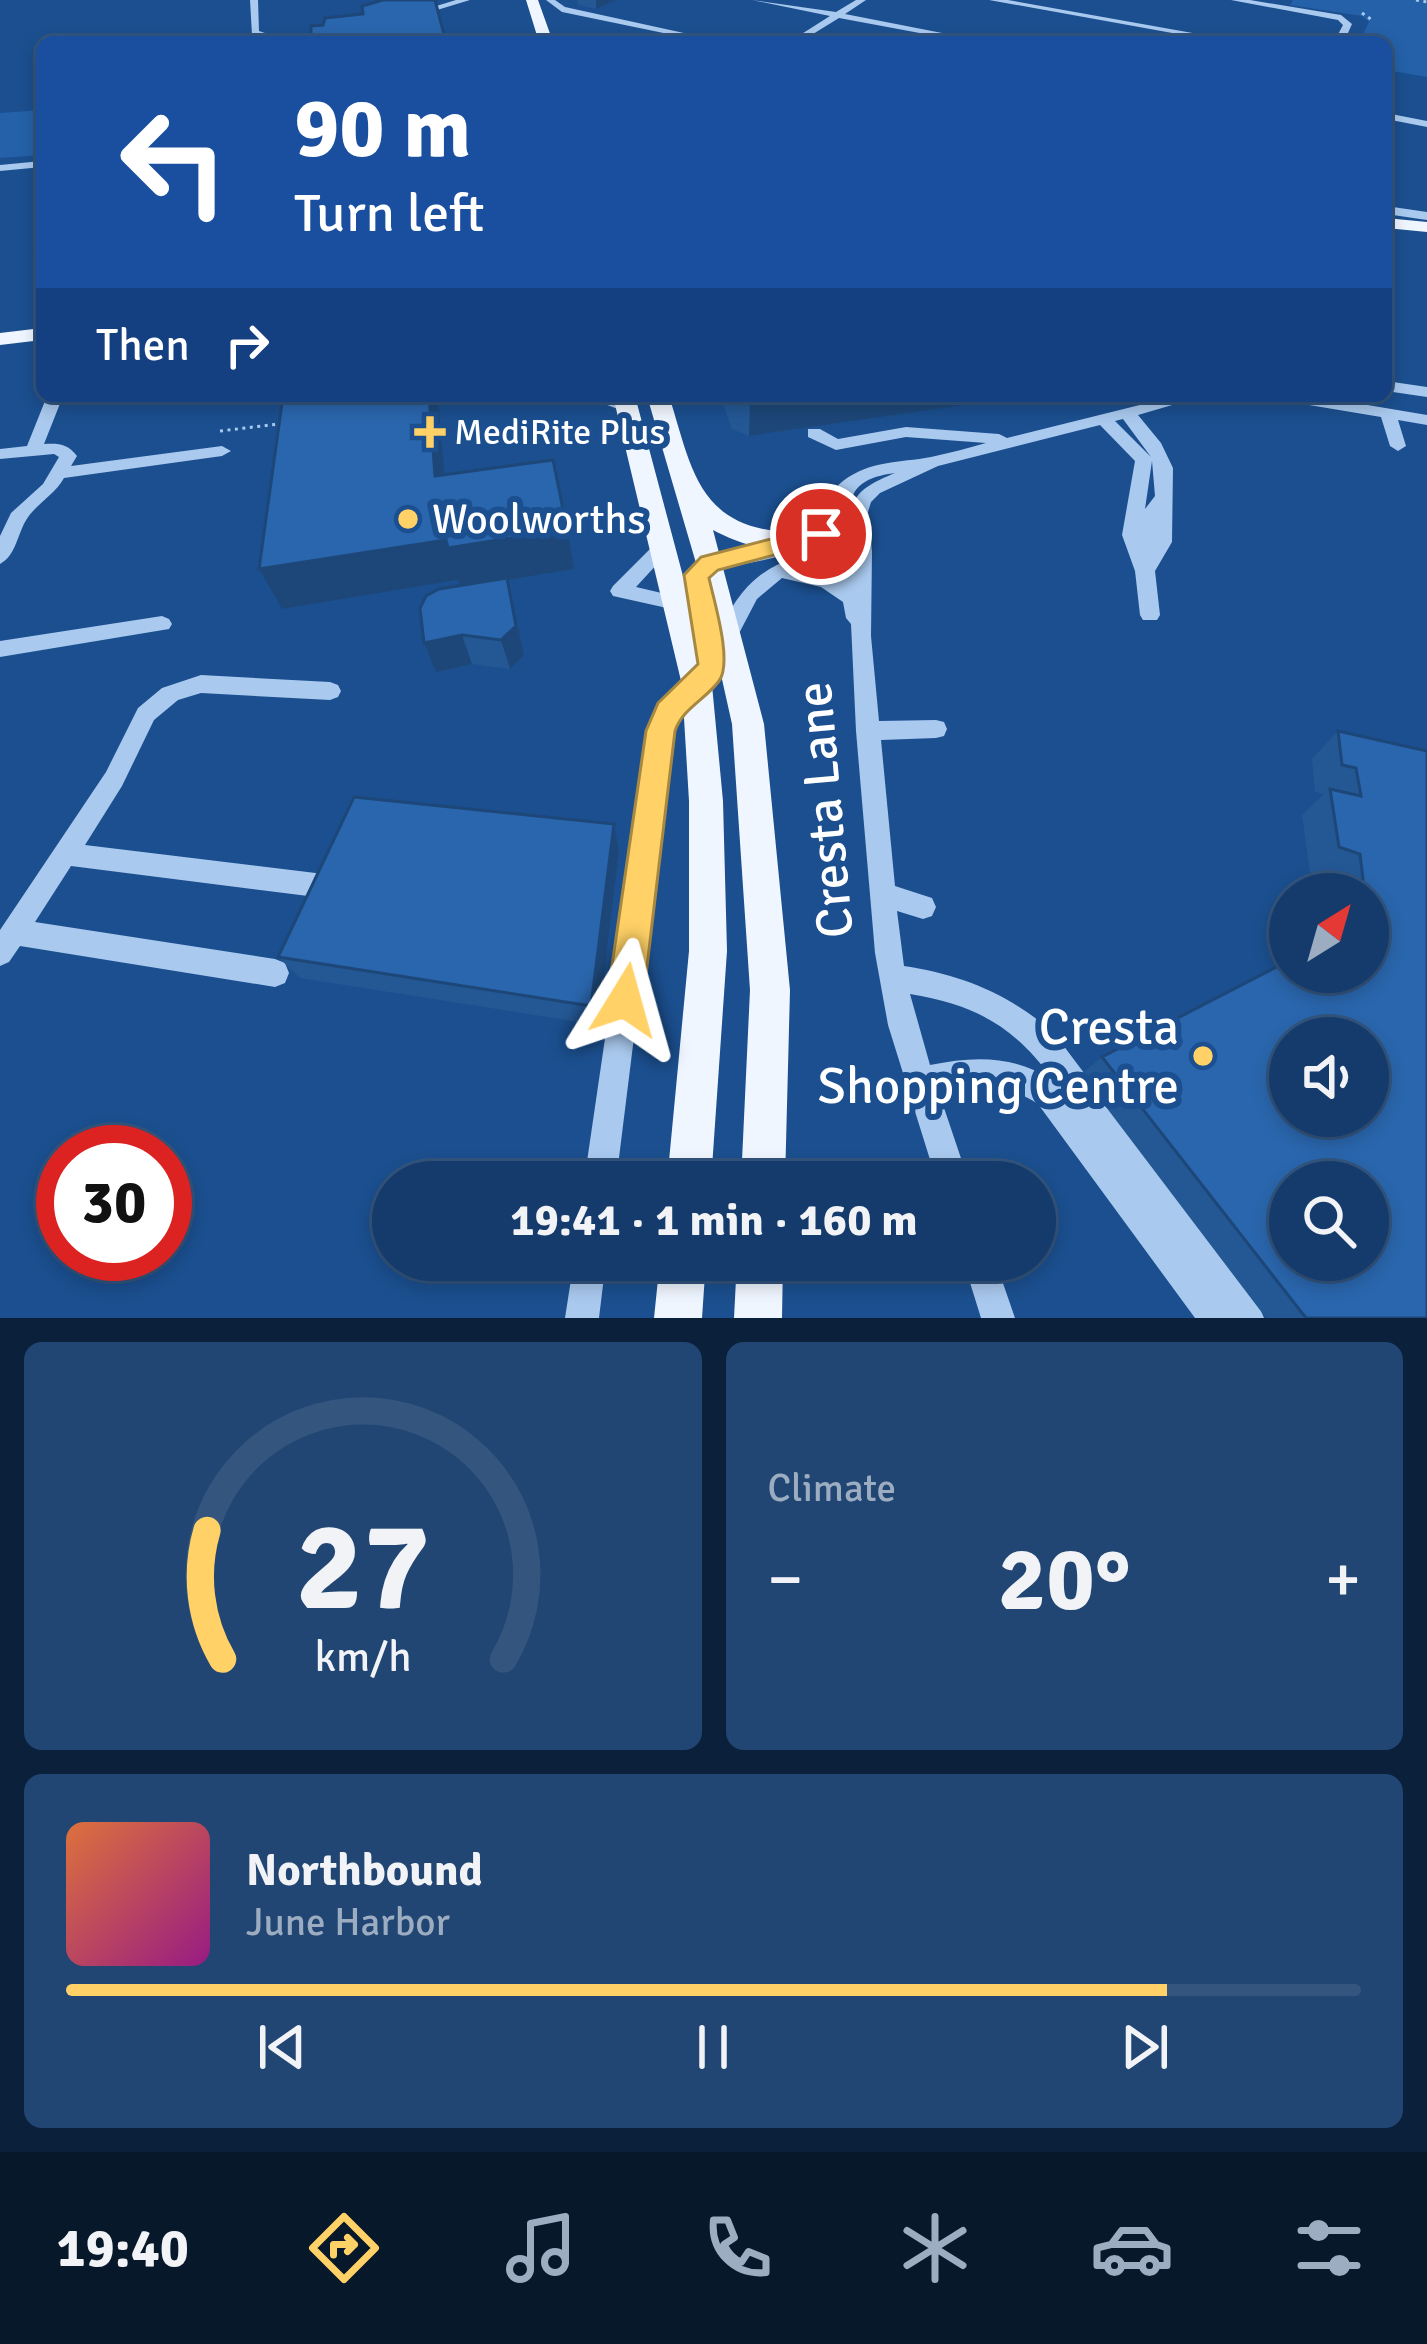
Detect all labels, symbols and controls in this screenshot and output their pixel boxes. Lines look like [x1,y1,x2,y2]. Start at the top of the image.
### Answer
text: 90 m [294,77,471,181]
icon: left [96,84,252,240]
text: Turn left [294,180,484,247]
icon: right [214,312,280,378]
text: Then [96,318,190,373]
place label: MediRite Plus [454,410,665,455]
marker: MediRite Plus [417,419,443,445]
pin [770,483,872,585]
place label: Woolworths [432,494,646,545]
icon: arrive [788,501,854,567]
marker: Woolworths [395,506,421,532]
street label: Cresta Lane [782,679,868,941]
north arrow [1269,873,1389,993]
map controls [1269,873,1389,1281]
position arrow [562,937,688,1063]
place label: Cresta Shopping Centre [818,996,1179,1118]
button: sound [1269,1017,1389,1137]
marker: Cresta Shopping Centre [1190,1043,1216,1069]
speed limit sign: 30 [36,1125,192,1281]
button: search [1269,1161,1389,1281]
text: 19:41 · 1 min · 160 m [510,1193,918,1248]
text: Climate [768,1464,896,1512]
text: 27 [295,1491,430,1644]
text: 20° [998,1524,1131,1635]
text: − [768,1539,803,1620]
text: + [1325,1539,1361,1620]
text: km/h [314,1631,411,1684]
text: Northbound [246,1843,483,1898]
text: June Harbor [246,1898,450,1946]
icon: previous [249,2014,315,2080]
icon: pause [680,2014,746,2080]
icon: next [1112,2014,1178,2080]
icon: directions [302,2206,386,2290]
icon: music [499,2206,583,2290]
icon: phone [696,2206,780,2290]
icon: climate [893,2206,977,2290]
icon: car [1090,2206,1174,2290]
icon: filters [1287,2206,1371,2290]
text: 19:40 [56,2215,189,2282]

